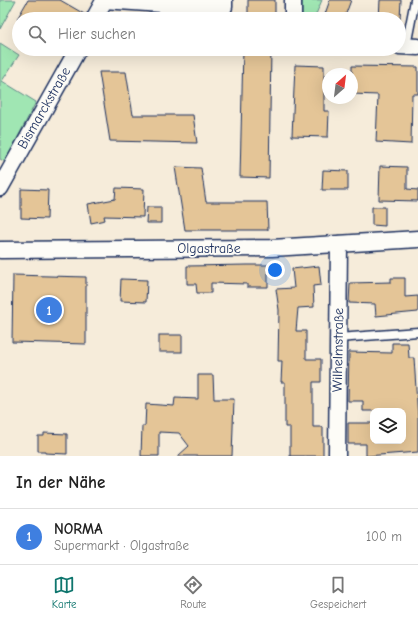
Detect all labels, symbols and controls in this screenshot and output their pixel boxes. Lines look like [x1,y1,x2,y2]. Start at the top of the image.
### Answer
search box [12,12,406,56]
icon: search [26,23,48,45]
text: Hier suchen [58,25,136,43]
street label: Bismarckstraße [14,64,74,152]
north arrow [322,68,358,104]
street label: Olgastraße [177,240,241,257]
your location [265,260,285,280]
pin: 1 [36,295,62,325]
street label: Wilhelmstraße [329,308,347,392]
map controls [370,408,406,444]
button: layers [370,408,406,444]
text: In der Nähe [16,473,105,492]
text: NORMA [54,520,102,538]
text: 1 [26,529,32,544]
text: 100 m [366,529,402,544]
text: Supermarkt · Olgastraße [54,538,189,553]
tab: Karte [52,574,76,611]
tab: Route [180,574,206,611]
tab: Gespeichert [310,574,366,611]

